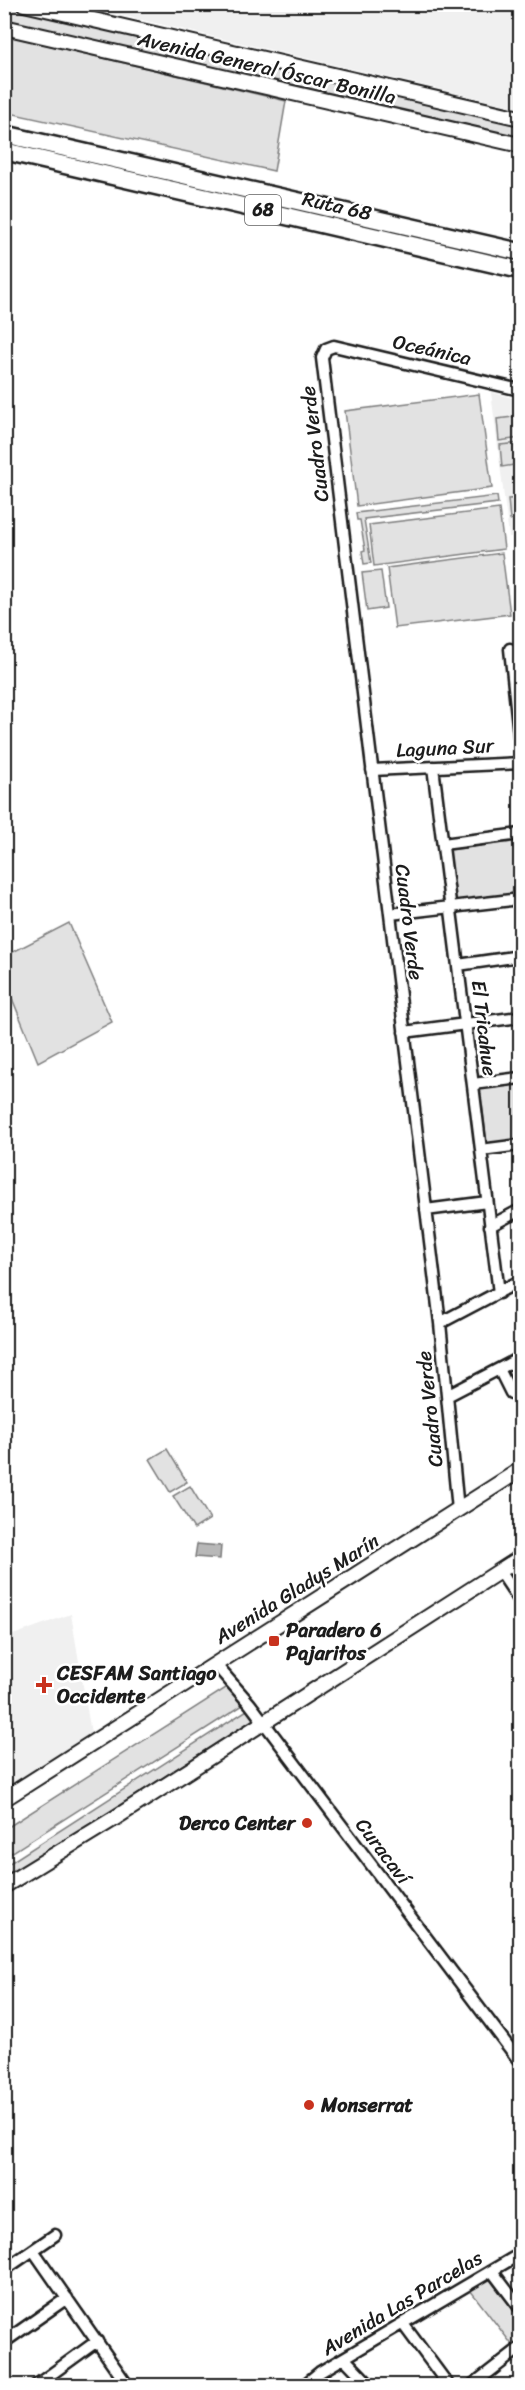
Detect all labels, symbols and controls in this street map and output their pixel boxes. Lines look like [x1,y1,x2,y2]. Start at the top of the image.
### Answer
street label: Avenida General Óscar Bonilla [134,21,399,115]
street label: Ruta 68 [299,181,375,231]
road number: 68 [245,195,281,225]
street label: Oceánica [389,324,475,376]
street label: Cuadro Verde [291,384,339,504]
street label: Laguna Sur [395,728,495,768]
street label: Cuadro Verde [385,862,433,982]
street label: El Tricahue [461,978,507,1078]
street label: Cuadro Verde [406,1349,454,1469]
street label: Avenida Gladys Marín [207,1524,387,1654]
place label: Paradero 6 Pajaritos [286,1613,382,1671]
marker: Paradero 6 Pajaritos [267,1634,281,1648]
place label: CESFAM Santiago Occidente [56,1656,217,1714]
marker: CESFAM Santiago Occidente [35,1676,53,1694]
place label: Derco Center [179,1806,297,1841]
street label: Curacaví [346,1810,421,1894]
marker: Derco Center [300,1816,314,1830]
place label: Monserrat [320,2088,413,2123]
marker: Monserrat [302,2098,316,2112]
street label: Avenida Las Parcelas [314,2240,490,2366]

